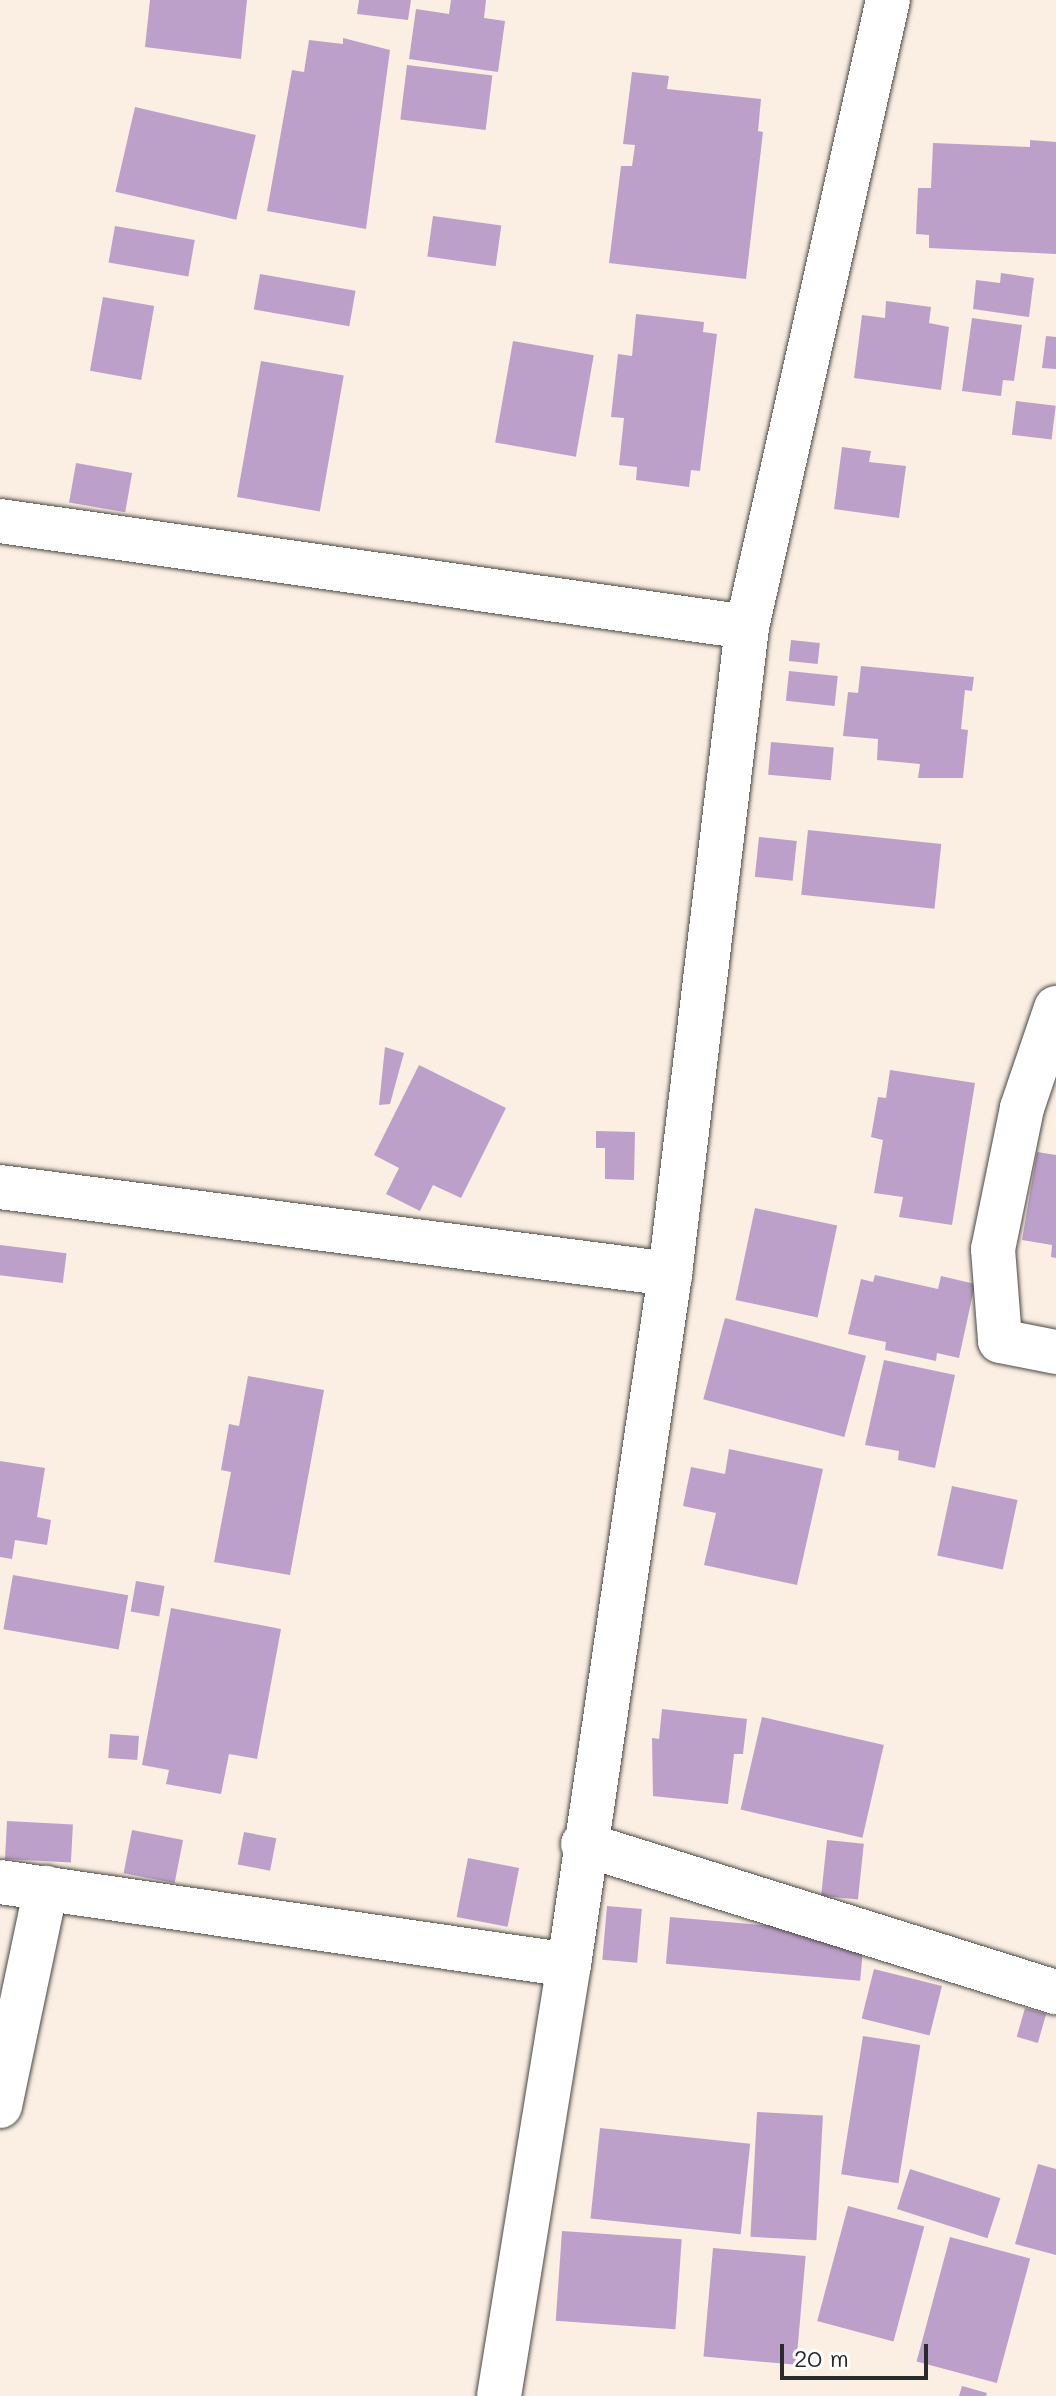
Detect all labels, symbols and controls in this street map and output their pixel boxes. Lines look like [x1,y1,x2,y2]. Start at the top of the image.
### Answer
scale bar [784,2328,932,2378]
text: 20 m [794,2342,849,2373]

